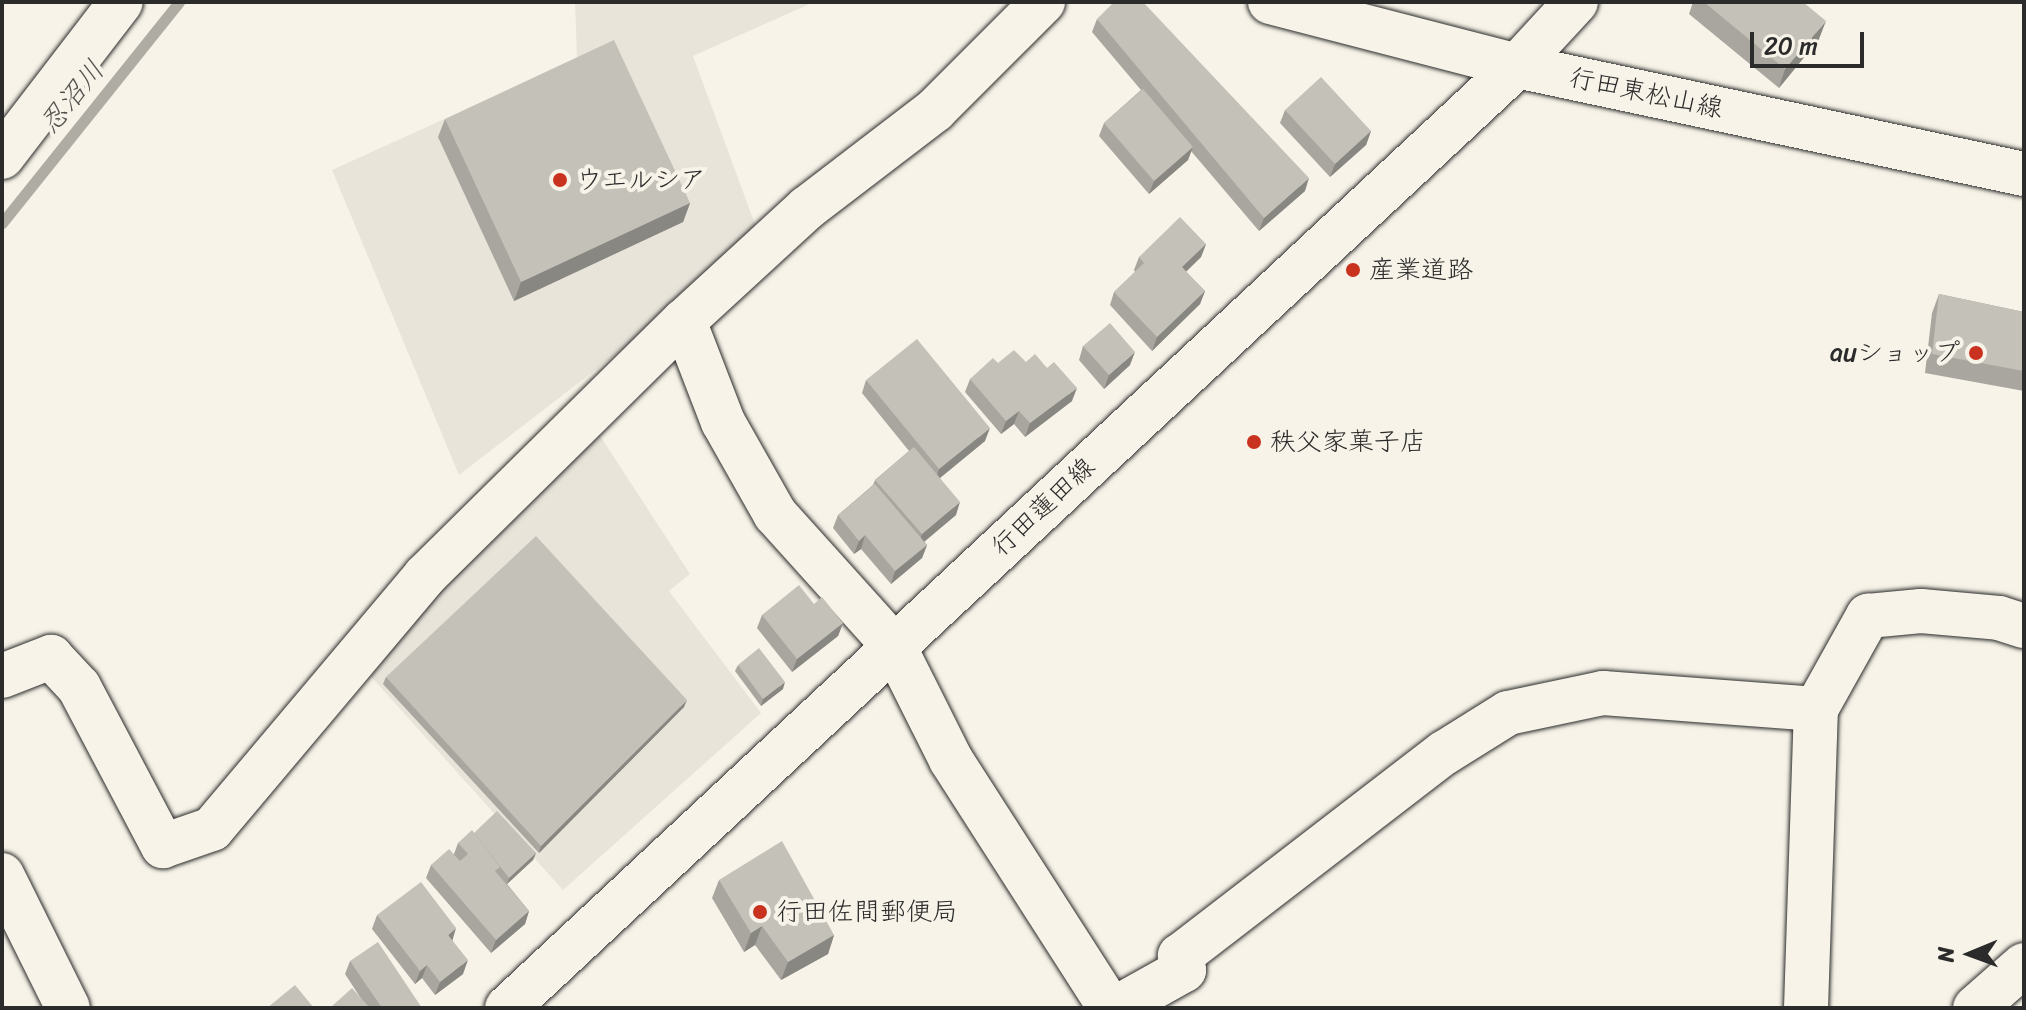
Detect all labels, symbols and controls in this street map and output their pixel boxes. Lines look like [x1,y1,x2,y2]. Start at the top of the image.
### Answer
scale bar [1754,16,1868,66]
text: 20 m [1764,25,1818,67]
water label: 忍沼川 [33,54,111,140]
street label: 行田東松山線 [1566,62,1726,124]
place label: ウエルシア [576,164,706,196]
marker: ウエルシア [551,171,569,189]
place label: 産業道路 [1369,254,1473,286]
marker: 産業道路 [1344,261,1362,279]
place label: auショップ [1829,337,1960,369]
marker: auショップ [1967,344,1985,362]
place label: 秩父家菓子店 [1270,426,1426,458]
marker: 秩父家菓子店 [1245,433,1263,451]
street label: 行田蓮田線 [985,451,1101,563]
place label: 行田佐間郵便局 [776,896,958,928]
marker: 行田佐間郵便局 [751,903,769,921]
north arrow [1930,914,2010,994]
text: N [1926,946,1965,962]

